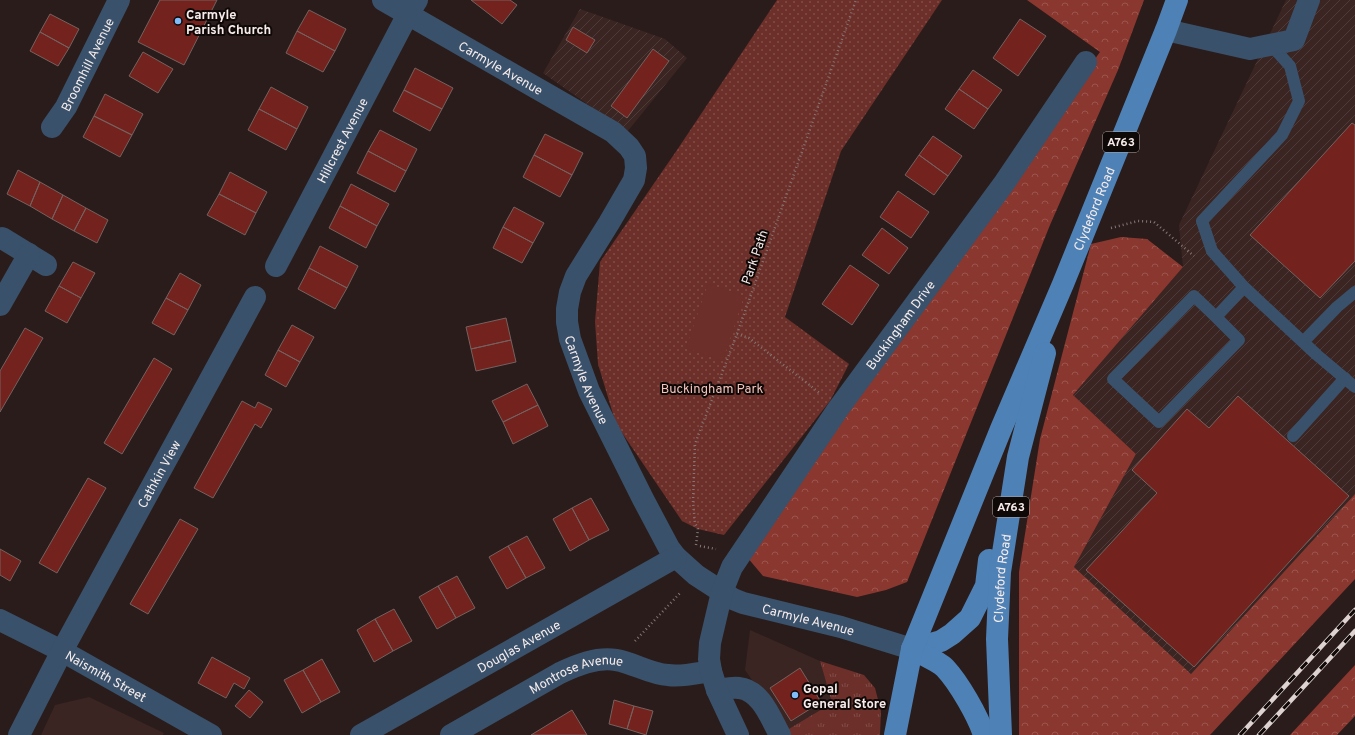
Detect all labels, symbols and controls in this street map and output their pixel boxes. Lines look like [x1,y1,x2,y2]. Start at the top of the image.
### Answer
place label: Carmyle Parish Church [186,8,271,39]
street label: Broomhill Avenue [59,16,119,115]
marker: Carmyle Parish Church [173,16,183,26]
street label: Carmyle Avenue [455,39,545,100]
street label: Hillcrest Avenue [315,96,373,187]
road number: A763 [1103,132,1139,152]
street label: Clydeford Road [1071,165,1120,254]
street label: Park Path [739,228,773,287]
street label: Buckingham Drive [864,278,940,374]
street label: Carmyle Avenue [559,334,611,428]
park label: Buckingham Park [661,382,763,398]
street label: Cathkin View [135,438,185,512]
road number: A763 [993,497,1029,517]
street label: Clydeford Road [992,533,1016,623]
street label: Carmyle Avenue [760,602,856,641]
street label: Douglas Avenue [475,618,564,678]
street label: Naismith Street [62,648,148,707]
street label: Montrose Avenue [527,653,624,699]
place label: Gopal General Store [803,682,886,713]
marker: Gopal General Store [790,690,800,700]

